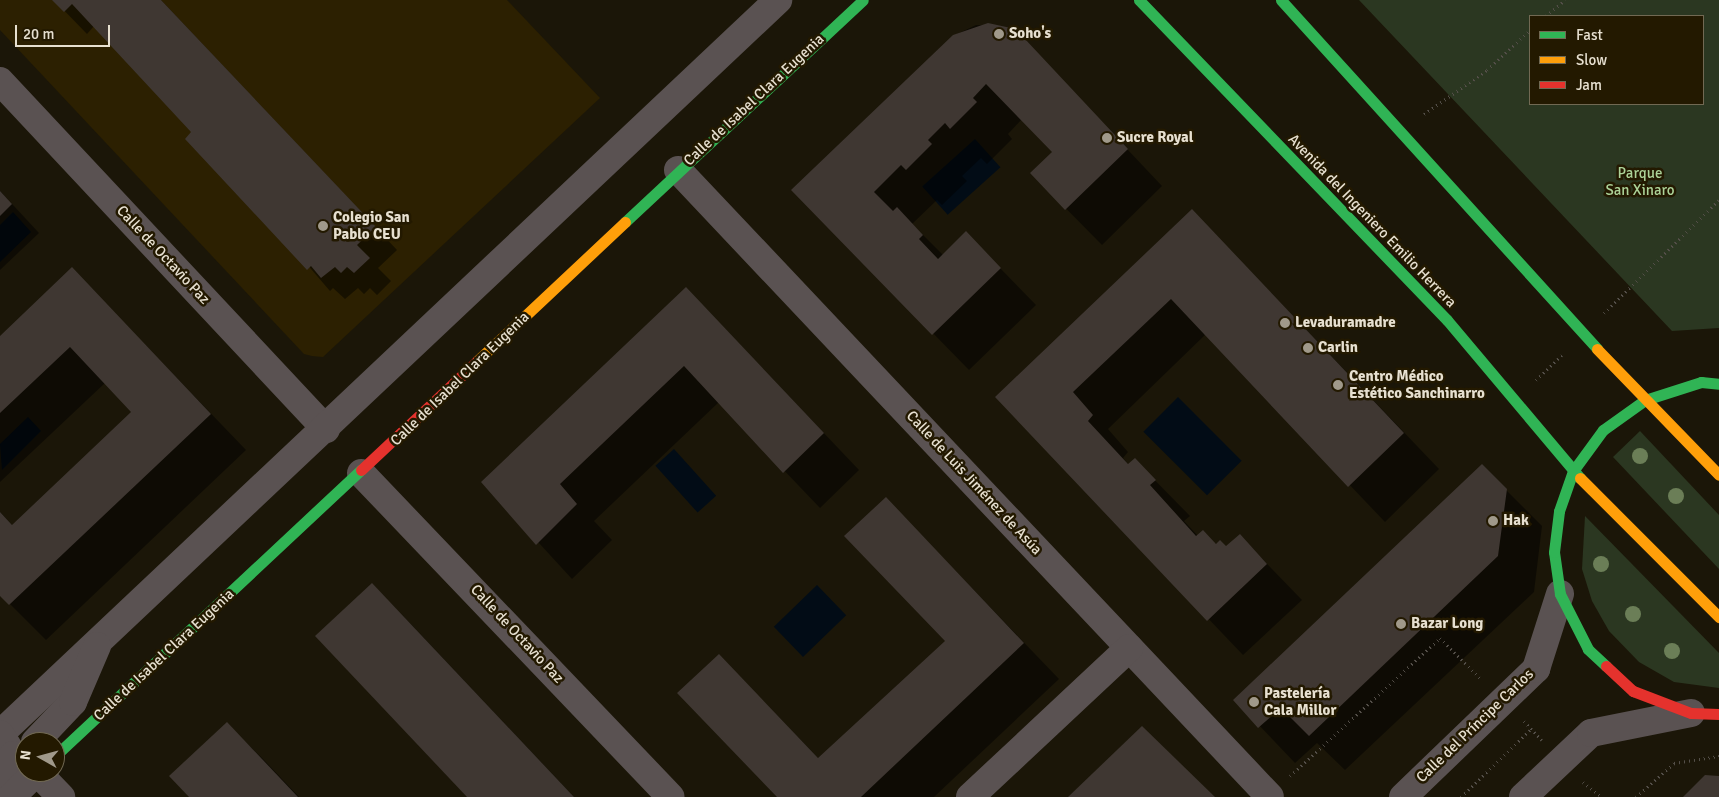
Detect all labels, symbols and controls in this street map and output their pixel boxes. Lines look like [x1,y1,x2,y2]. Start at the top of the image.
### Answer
scale bar [18,15,112,47]
legend [1529,15,1704,105]
text: 20 m [23,25,54,43]
place label: Soho's [1009,25,1051,43]
text: Fast [1576,26,1603,44]
marker: Soho's [993,28,1005,40]
street label: Calle de Isabel Clara Eugenia [680,30,828,170]
text: Slow [1576,51,1607,69]
text: Jam [1576,76,1602,94]
place label: Sucre Royal [1117,129,1194,147]
street label: Avenida del Ingeniero Emilio Herrera [1284,130,1460,312]
marker: Sucre Royal [1101,132,1113,144]
park label: Parque San Xinaro [1605,164,1675,199]
street label: Calle de Octavio Paz [113,202,213,308]
place label: Colegio San Pablo CEU [333,208,410,243]
marker: Colegio San Pablo CEU [317,220,329,232]
street label: Calle de Isabel Clara Eugenia [387,308,533,450]
place label: Levaduramadre [1295,314,1396,332]
marker: Levaduramadre [1279,317,1291,329]
place label: Carlin [1318,339,1358,357]
marker: Carlin [1302,342,1314,354]
place label: Centro Médico Estético Sanchinarro [1349,367,1485,402]
marker: Centro Médico Estético Sanchinarro [1331,378,1345,392]
street label: Calle de Luis Jiménez de Asúa [902,407,1046,559]
place label: Hak [1503,512,1529,530]
marker: Hak [1487,515,1499,527]
street label: Calle de Octavio Paz [467,581,567,687]
street label: Calle de Isabel Clara Eugenia [90,585,238,725]
place label: Bazar Long [1411,615,1483,633]
marker: Bazar Long [1395,618,1407,630]
street label: Calle del Príncipe Carlos [1413,665,1537,787]
place label: Pastelería Cala Millor [1264,684,1336,719]
marker: Pastelería Cala Millor [1248,696,1260,708]
north arrow [15,732,65,782]
text: N [17,749,35,761]

